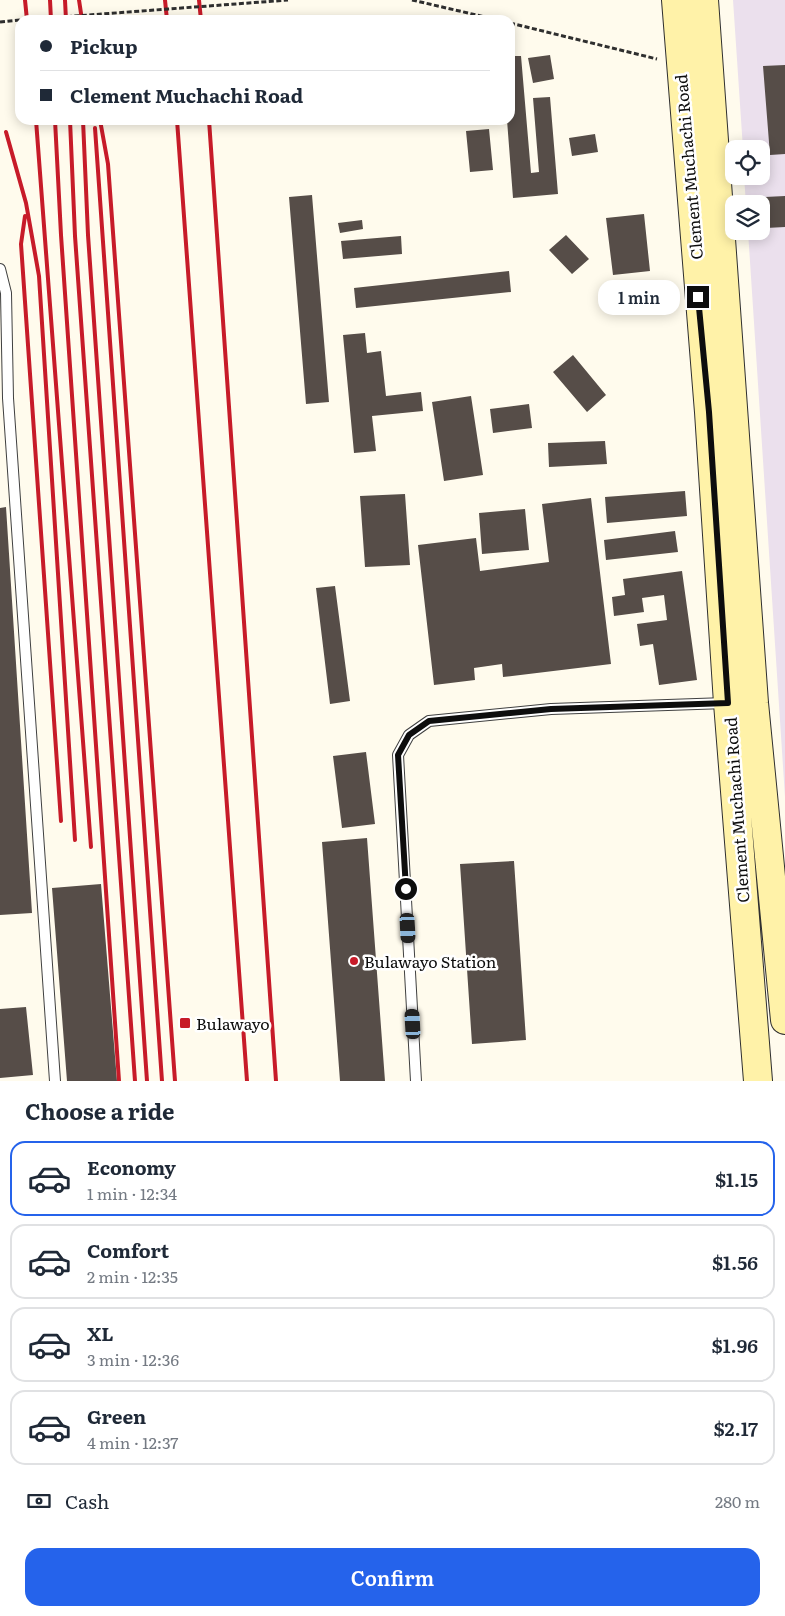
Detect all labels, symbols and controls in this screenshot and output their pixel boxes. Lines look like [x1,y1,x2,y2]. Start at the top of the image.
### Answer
text: Pickup [70,32,138,60]
street label: Clement Muchachi Road [668,73,708,261]
text: Clement Muchachi Road [70,81,303,109]
map controls [725,140,770,240]
button: locate [725,140,770,185]
button: layers [725,195,770,240]
callout: 1 min [598,280,680,314]
text: 1 min [618,285,660,309]
route end [687,286,709,308]
street label: Clement Muchachi Road [718,716,754,904]
route start [395,878,417,900]
car [399,913,416,943]
place label: Bulawayo Station [364,949,497,973]
marker: Bulawayo Station [348,955,360,967]
car [404,1009,421,1039]
place label: Bulawayo [196,1011,270,1035]
marker: Bulawayo [178,1016,192,1030]
text: Choose a ride [25,1094,174,1127]
text: Economy [87,1153,176,1181]
icon: car [27,1156,72,1201]
text: $1.15 [715,1165,758,1193]
text: 1 min · 12:34 [87,1181,177,1205]
text: Comfort [87,1236,169,1264]
icon: car [27,1239,72,1284]
text: $1.56 [712,1248,758,1276]
text: 2 min · 12:35 [87,1264,178,1288]
text: XL [87,1319,114,1347]
icon: car [27,1322,72,1367]
text: $1.96 [712,1331,758,1359]
text: 3 min · 12:36 [87,1347,179,1371]
text: Green [87,1402,146,1430]
icon: car [27,1405,72,1450]
text: $2.17 [713,1414,758,1442]
text: 4 min · 12:37 [87,1430,178,1454]
icon: cash [25,1487,53,1515]
text: Cash [65,1487,109,1515]
text: 280 m [715,1489,760,1513]
button: Confirm [25,1548,760,1606]

